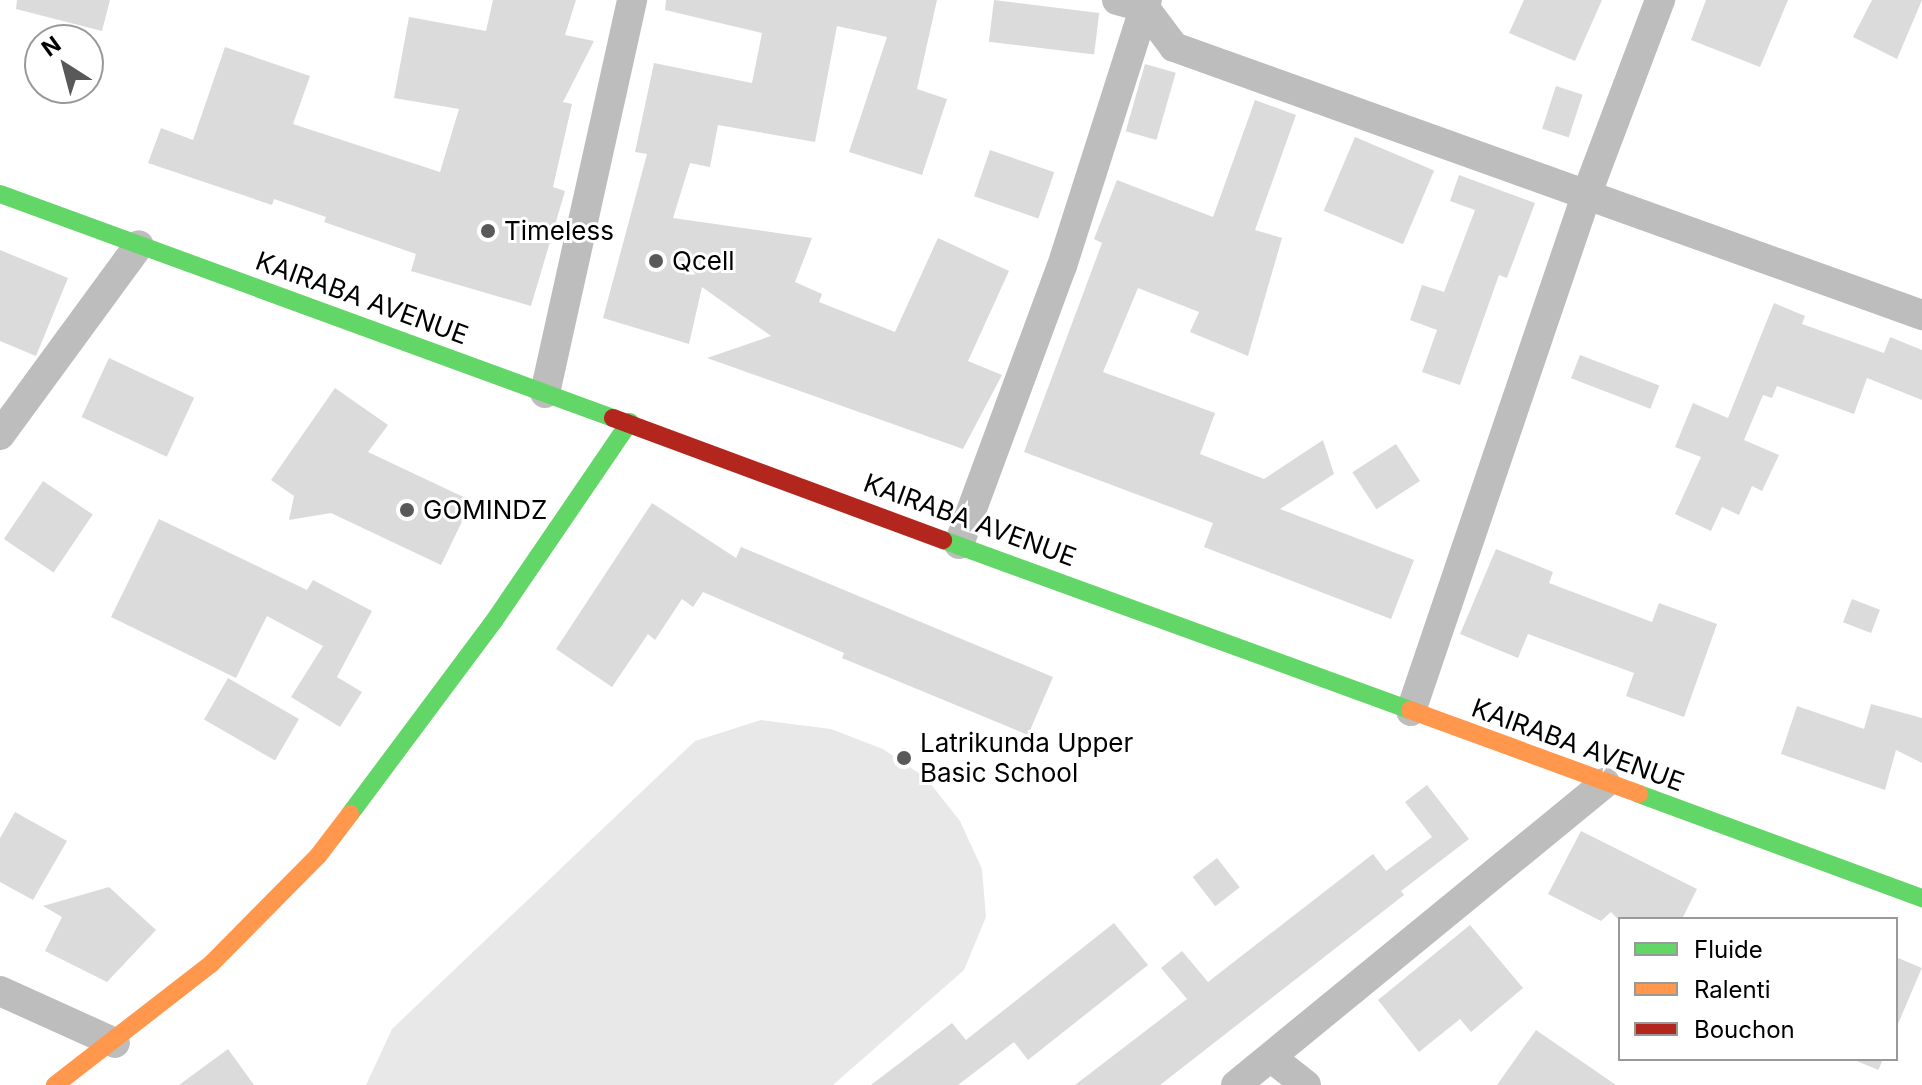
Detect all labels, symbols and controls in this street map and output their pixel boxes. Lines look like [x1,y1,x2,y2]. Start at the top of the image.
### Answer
north arrow [24,24,104,104]
text: N [37,31,65,62]
place label: Timeless [504,215,614,247]
marker: Timeless [479,222,497,240]
street label: KAIRABA AVENUE [252,245,472,351]
place label: Qcell [672,245,734,277]
marker: Qcell [647,252,665,270]
street label: KAIRABA AVENUE [860,467,1080,573]
place label: GOMINDZ [423,494,547,526]
marker: GOMINDZ [398,501,416,519]
street label: KAIRABA AVENUE [1468,692,1688,798]
place label: Latrikunda Upper Basic School [920,727,1133,788]
marker: Latrikunda Upper Basic School [895,749,913,767]
legend [1618,917,1898,1061]
text: Fluide [1694,935,1763,964]
text: Ralenti [1694,975,1770,1004]
text: Bouchon [1694,1015,1795,1044]

